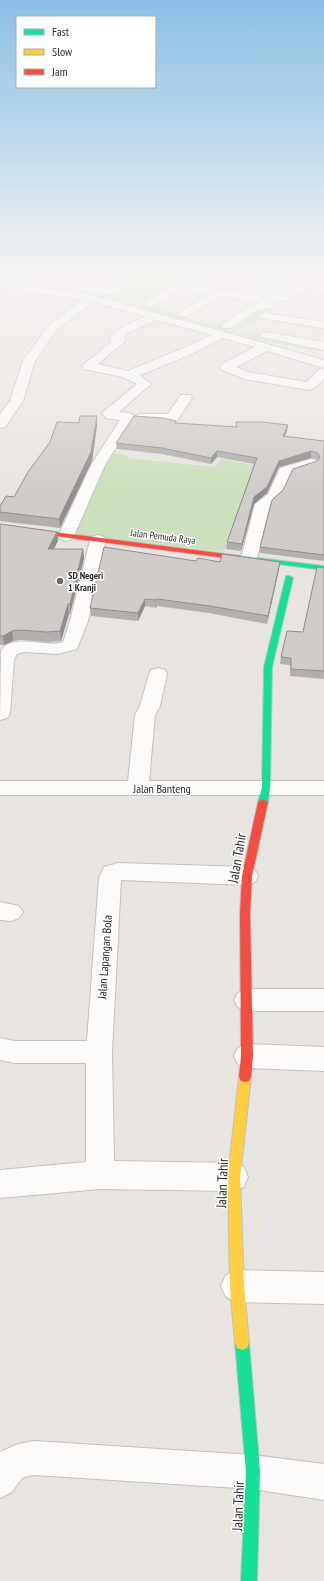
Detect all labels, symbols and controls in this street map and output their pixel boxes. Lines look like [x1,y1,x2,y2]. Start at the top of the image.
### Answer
legend [16,16,156,88]
text: Fast [52,24,70,39]
text: Slow [52,44,73,59]
text: Jam [51,64,68,79]
street label: Jalan Pemuda Raya [129,526,196,547]
place label: SD Negeri 1 Kranji [68,569,103,594]
marker: SD Negeri 1 Kranji [55,576,65,586]
street label: Jalan Banteng [132,781,191,796]
street label: Jalan Tahir [224,832,250,885]
street label: Jalan Lapangan Bola [94,914,115,1001]
street label: Jalan Tahir [212,1157,232,1209]
street label: Jalan Tahir [228,1480,248,1532]

